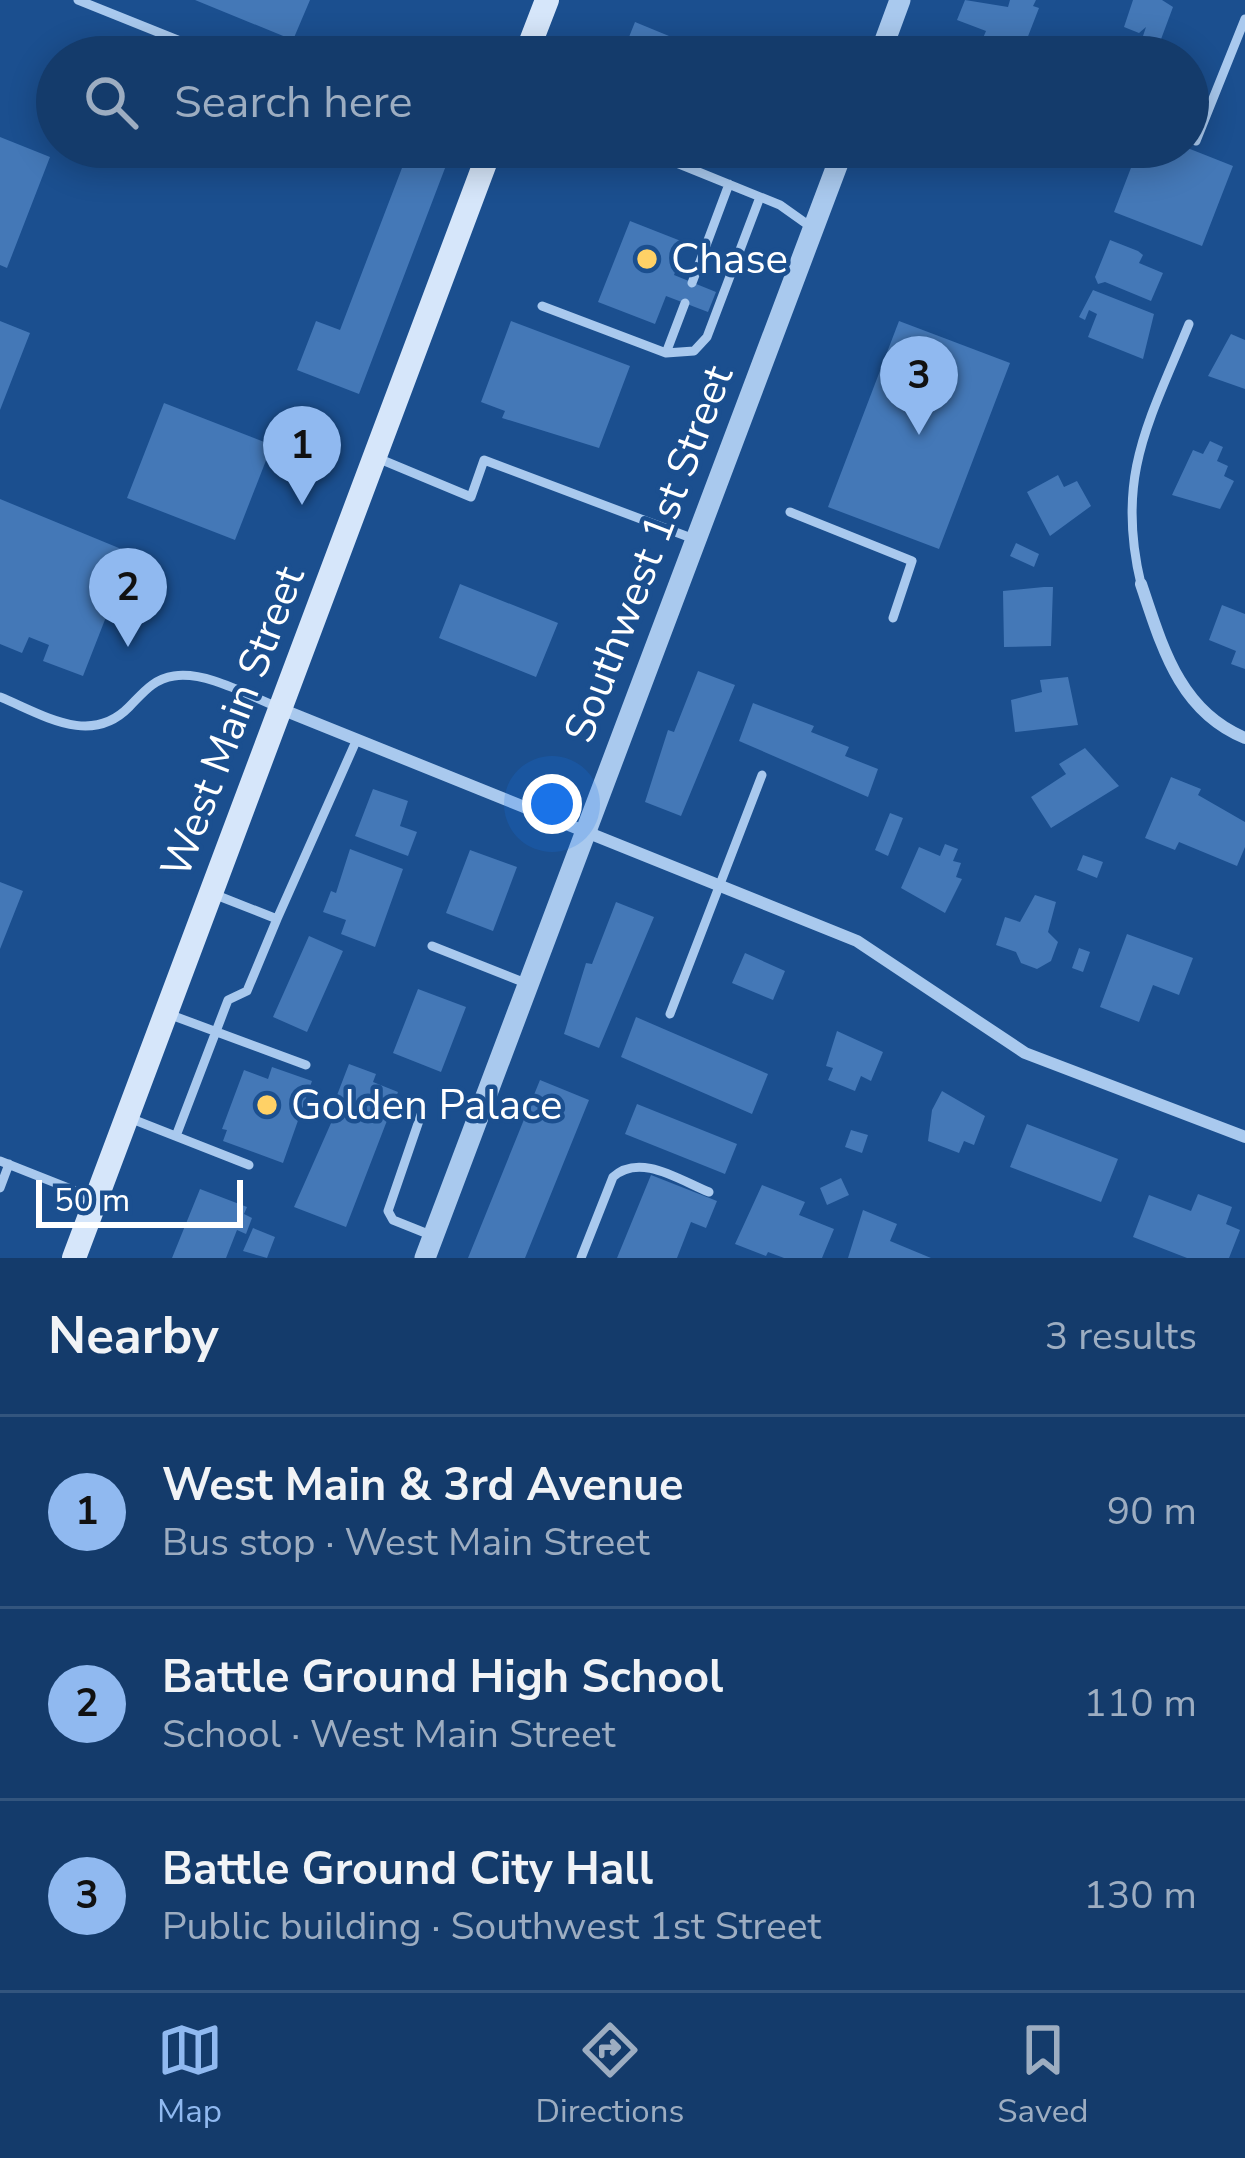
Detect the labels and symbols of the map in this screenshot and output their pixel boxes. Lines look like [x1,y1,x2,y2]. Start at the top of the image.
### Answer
place label: Chase [671,231,788,288]
marker: Chase [634,246,660,272]
pin: 3 [880,336,958,435]
street label: Southwest 1st Street [551,357,747,751]
pin: 1 [263,406,341,505]
pin: 2 [89,548,167,647]
street label: West Main Street [147,558,319,886]
your location [522,774,582,834]
place label: Golden Palace [291,1077,562,1134]
marker: Golden Palace [254,1092,280,1118]
scale bar [36,1174,243,1227]

